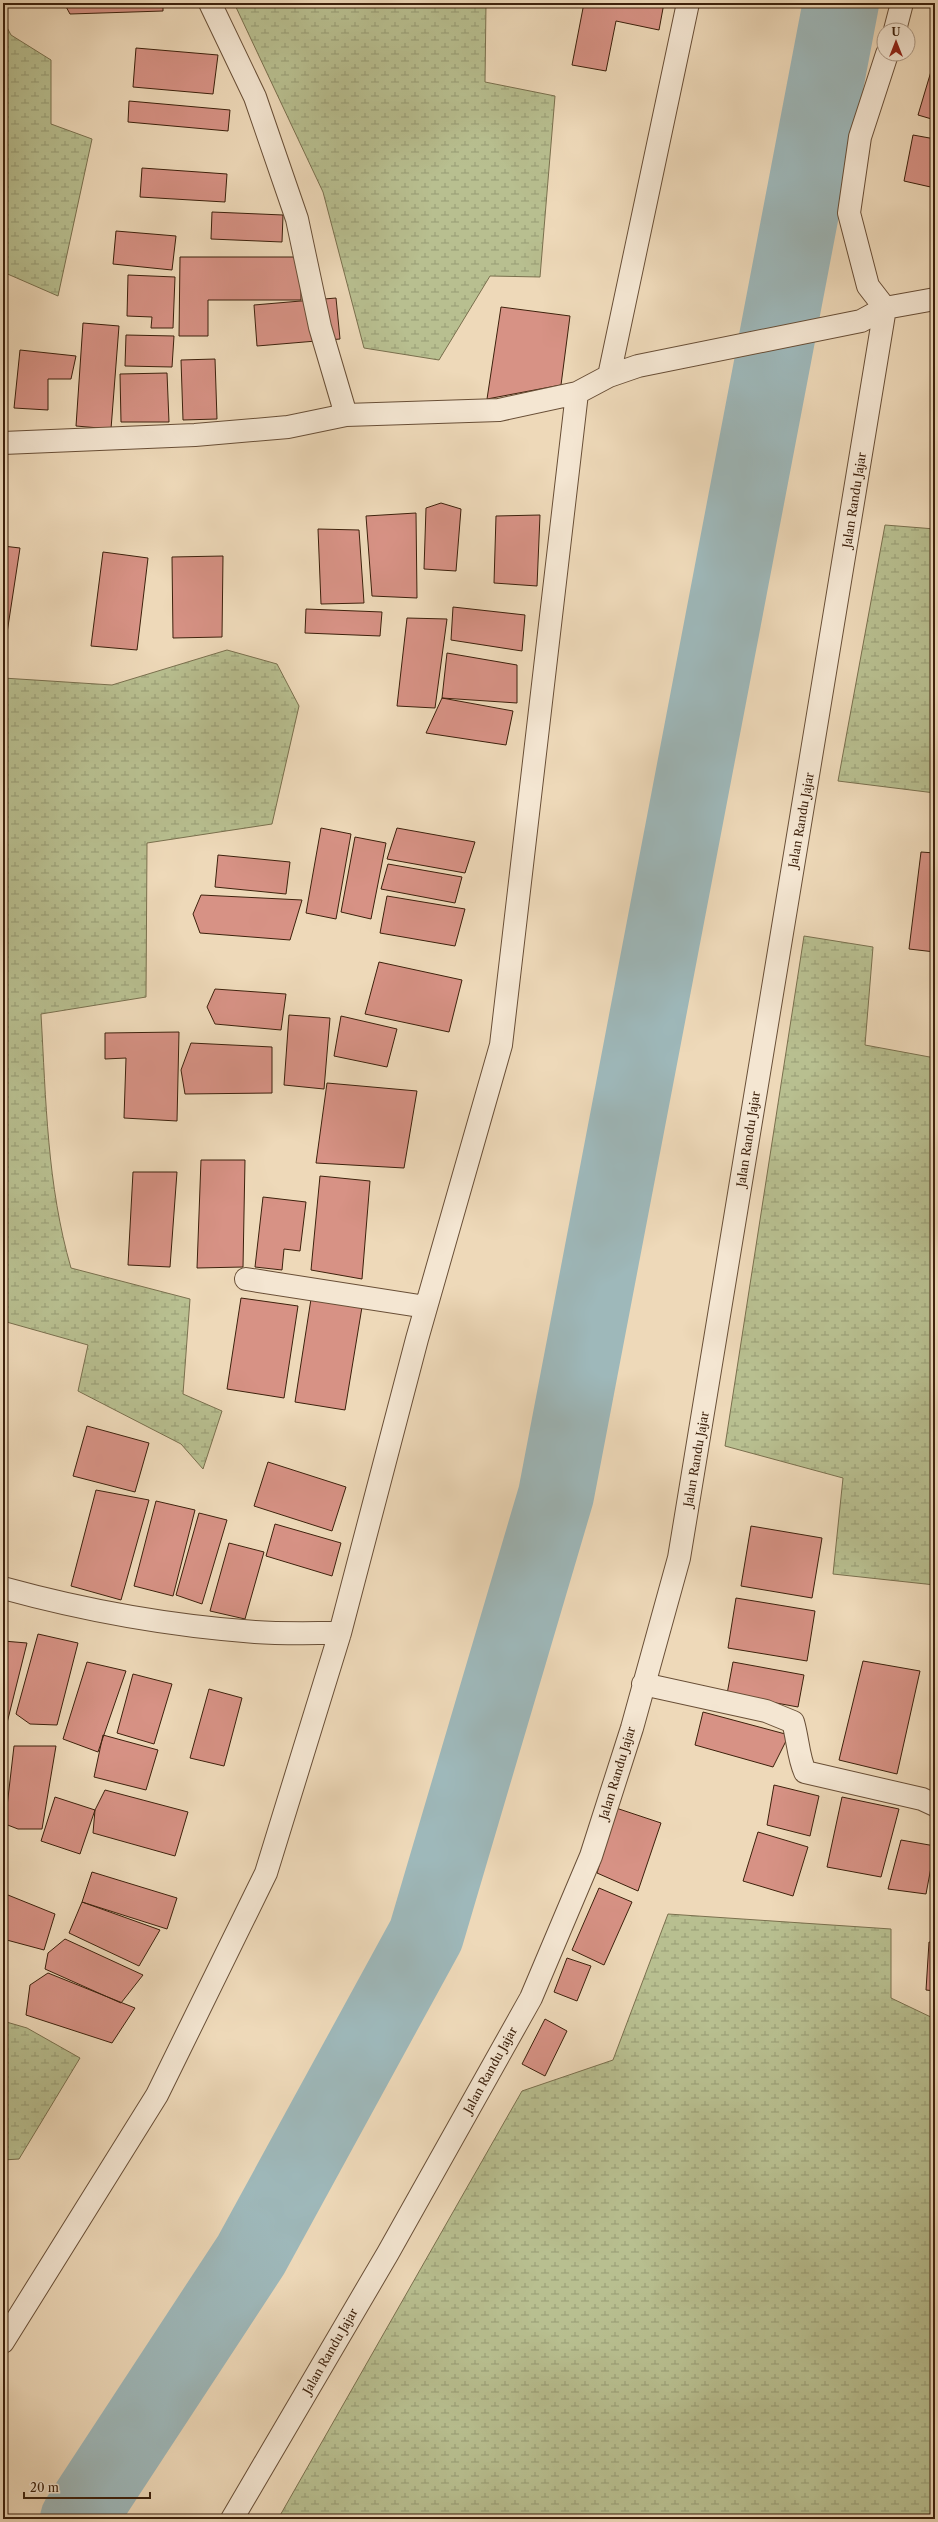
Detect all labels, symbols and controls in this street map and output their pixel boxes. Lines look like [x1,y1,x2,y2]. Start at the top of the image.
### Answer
north arrow [876,22,916,62]
text: U [892,25,901,39]
street label: Jalan Randu Jajar [839,451,869,551]
street label: Jalan Randu Jajar [785,771,817,871]
street label: Jalan Randu Jajar [733,1090,763,1190]
street label: Jalan Randu Jajar [680,1410,712,1510]
street label: Jalan Randu Jajar [595,1725,638,1823]
street label: Jalan Randu Jajar [459,2024,520,2118]
street label: Jalan Randu Jajar [298,2305,361,2398]
scale bar [24,2474,150,2500]
text: 20 m [30,2480,59,2495]

